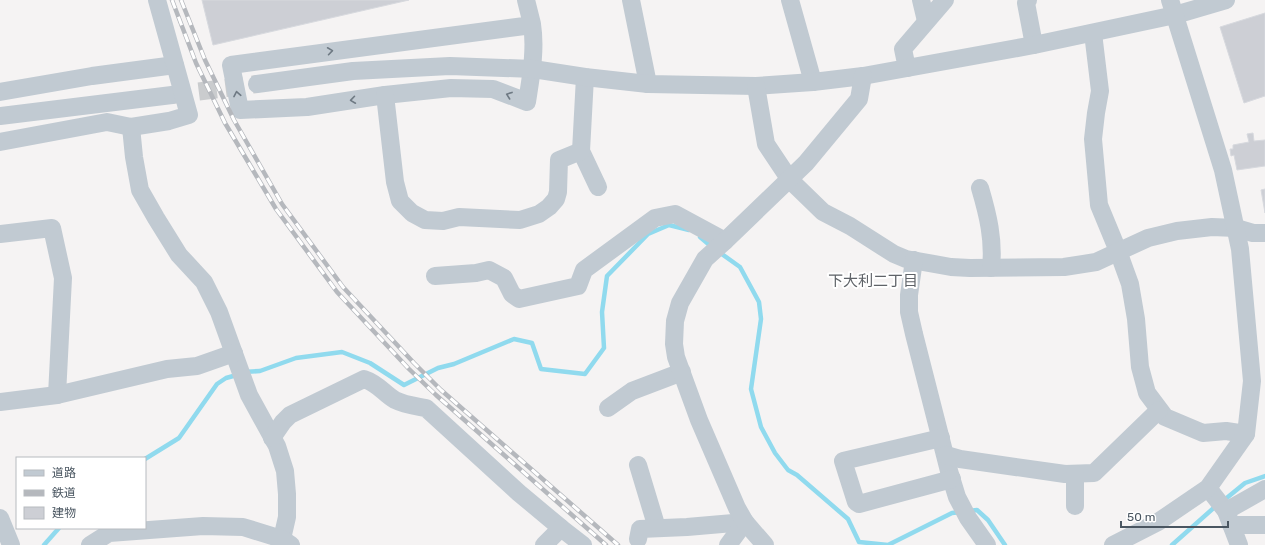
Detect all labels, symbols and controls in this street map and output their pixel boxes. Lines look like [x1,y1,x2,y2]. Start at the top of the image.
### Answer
one-way arrow [327,47,333,56]
one-way arrow [233,91,241,97]
one-way arrow [505,91,512,99]
one-way arrow [350,95,356,104]
district label: 下大利二丁目 [828,272,918,290]
legend [16,457,146,529]
text: 道路 [52,466,76,480]
text: 鉄道 [52,486,76,500]
scale bar [1121,503,1228,529]
text: 建物 [52,506,76,520]
text: 50 m [1127,510,1155,524]

